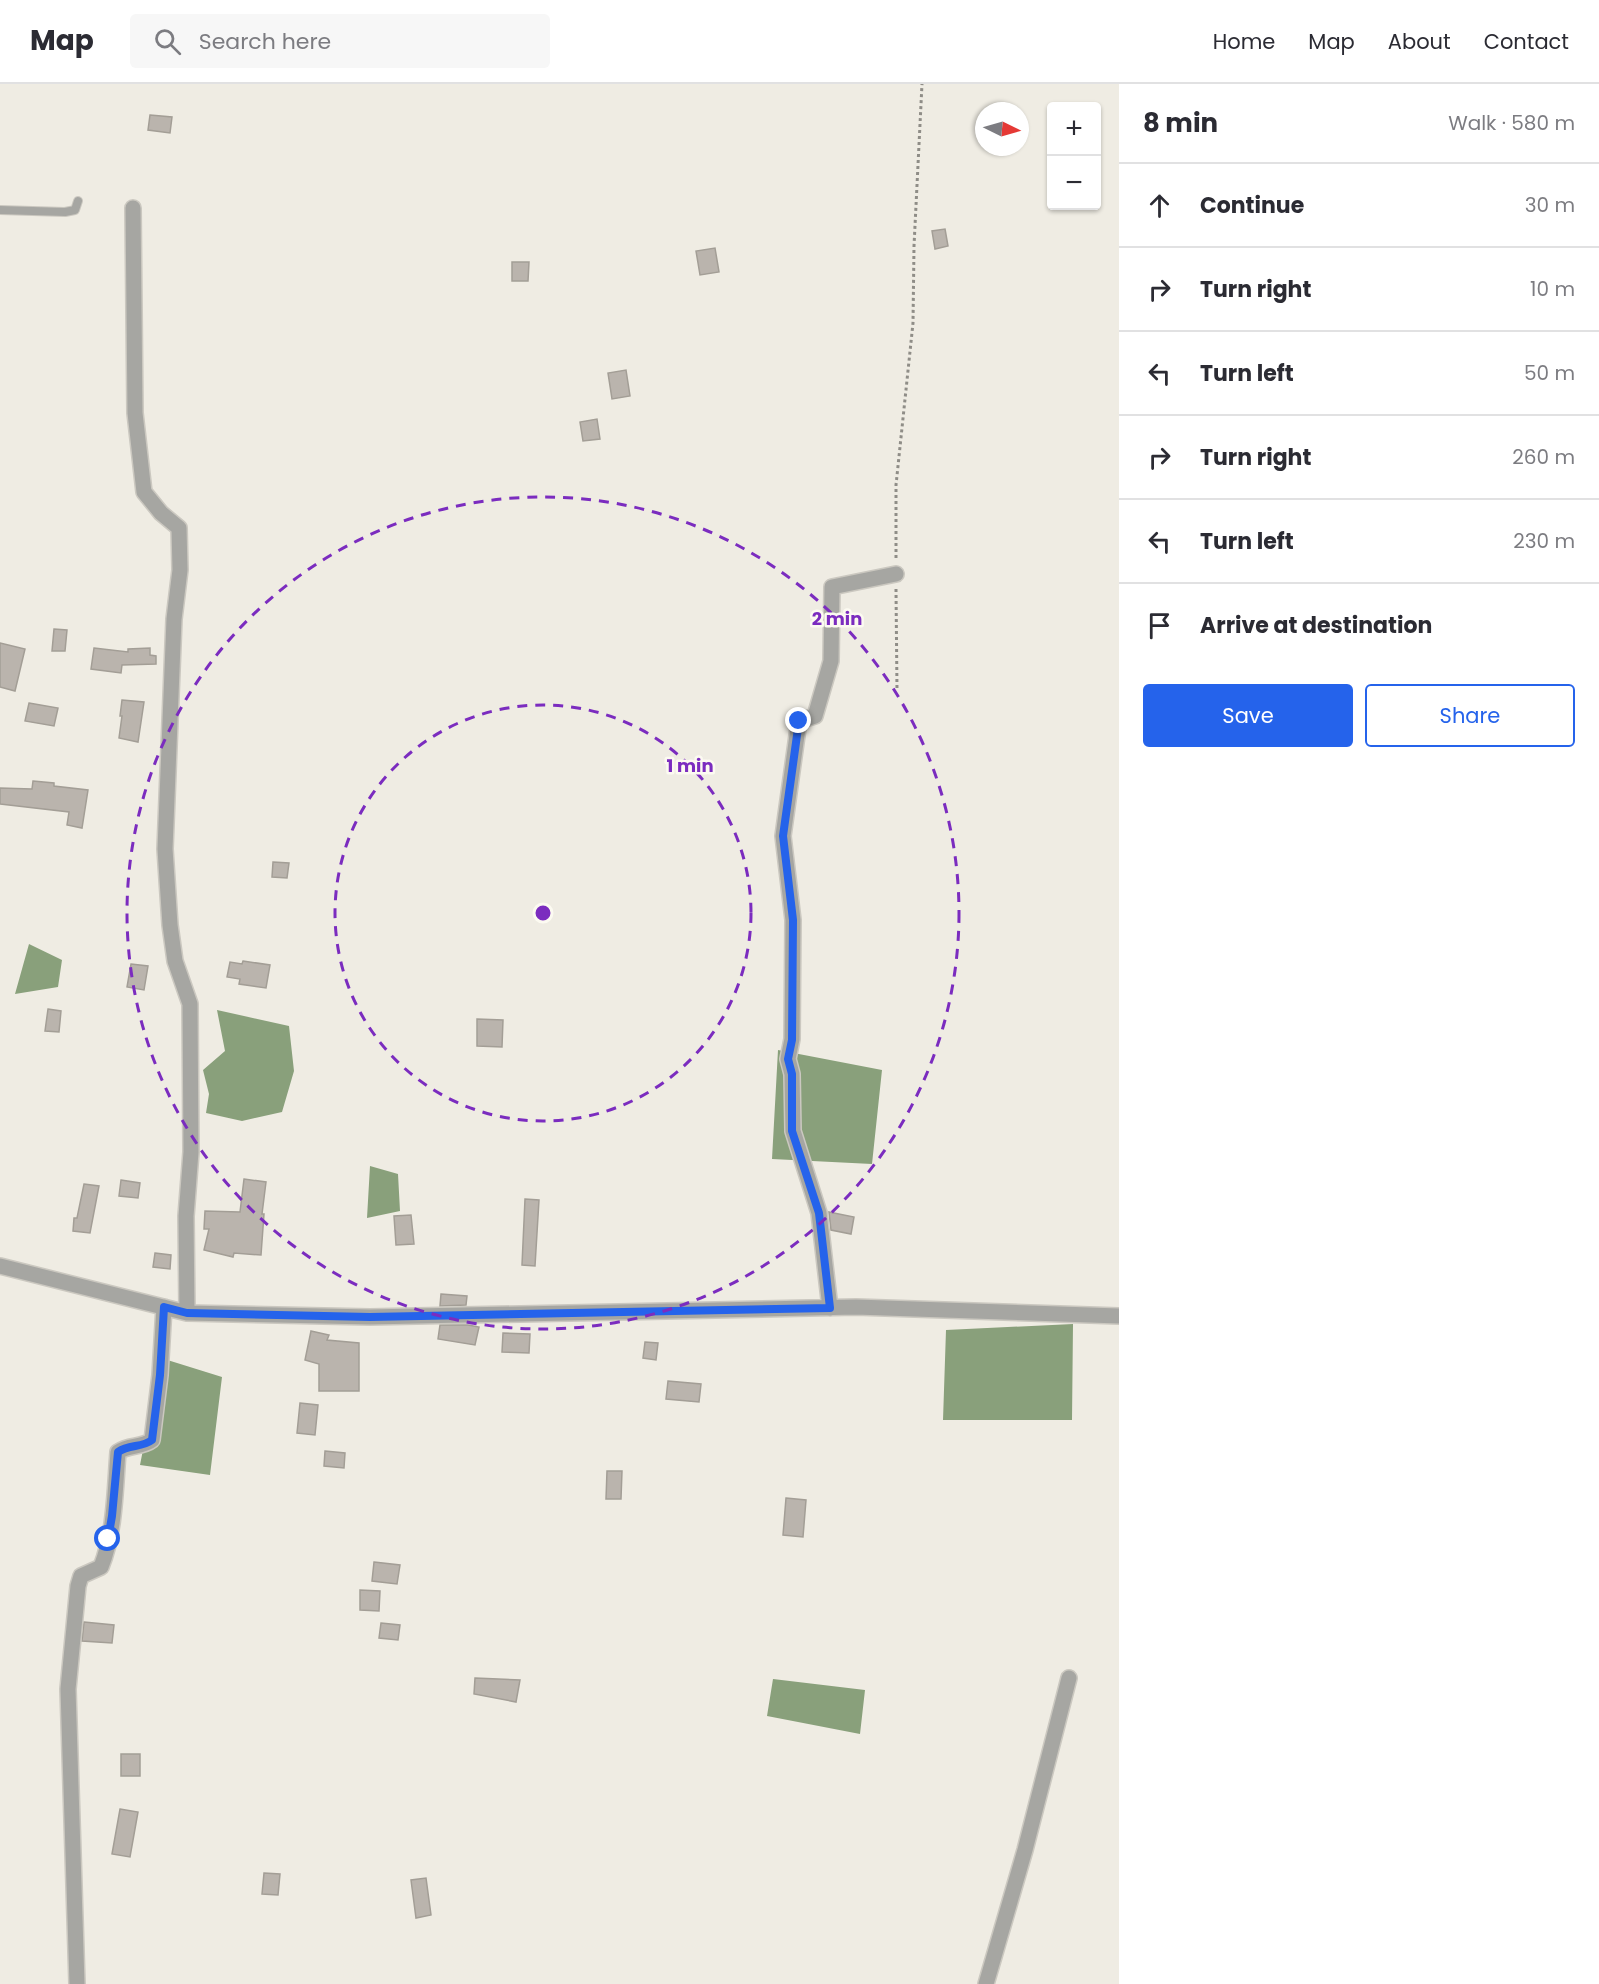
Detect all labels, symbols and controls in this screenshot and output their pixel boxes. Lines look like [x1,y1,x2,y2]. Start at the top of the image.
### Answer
search box [130,14,550,68]
text: Map [30,21,94,60]
icon: search [151,25,184,58]
text: Search here [199,26,331,57]
text: Home [1213,27,1275,56]
text: Map [1308,27,1355,56]
text: About [1388,27,1451,56]
text: Contact [1484,27,1569,56]
north arrow [975,102,1029,156]
map controls [1047,102,1101,210]
button: + [1047,102,1101,156]
text: 8 min [1143,105,1218,141]
text: Walk · 580 m [1448,109,1575,137]
button: − [1047,156,1101,210]
icon: ahead [1143,189,1176,222]
text: Continue [1200,190,1304,221]
text: 30 m [1525,191,1575,219]
icon: right [1143,273,1176,306]
text: Turn right [1200,274,1311,305]
text: 10 m [1530,275,1575,303]
icon: left [1143,357,1176,390]
text: Turn left [1200,358,1294,389]
text: 50 m [1524,359,1575,387]
icon: right [1143,441,1176,474]
text: Turn right [1200,442,1311,473]
text: 260 m [1512,443,1575,471]
icon: left [1143,525,1176,558]
text: Turn left [1200,526,1294,557]
text: 230 m [1513,527,1575,555]
text: 2 min [812,606,862,631]
icon: arrive [1143,609,1176,642]
text: Arrive at destination [1200,610,1432,641]
button: Save [1143,684,1353,747]
button: Share [1365,684,1575,747]
route end [785,707,811,733]
text: 1 min [666,753,714,778]
centre of rings [533,903,553,923]
route start [94,1525,120,1551]

